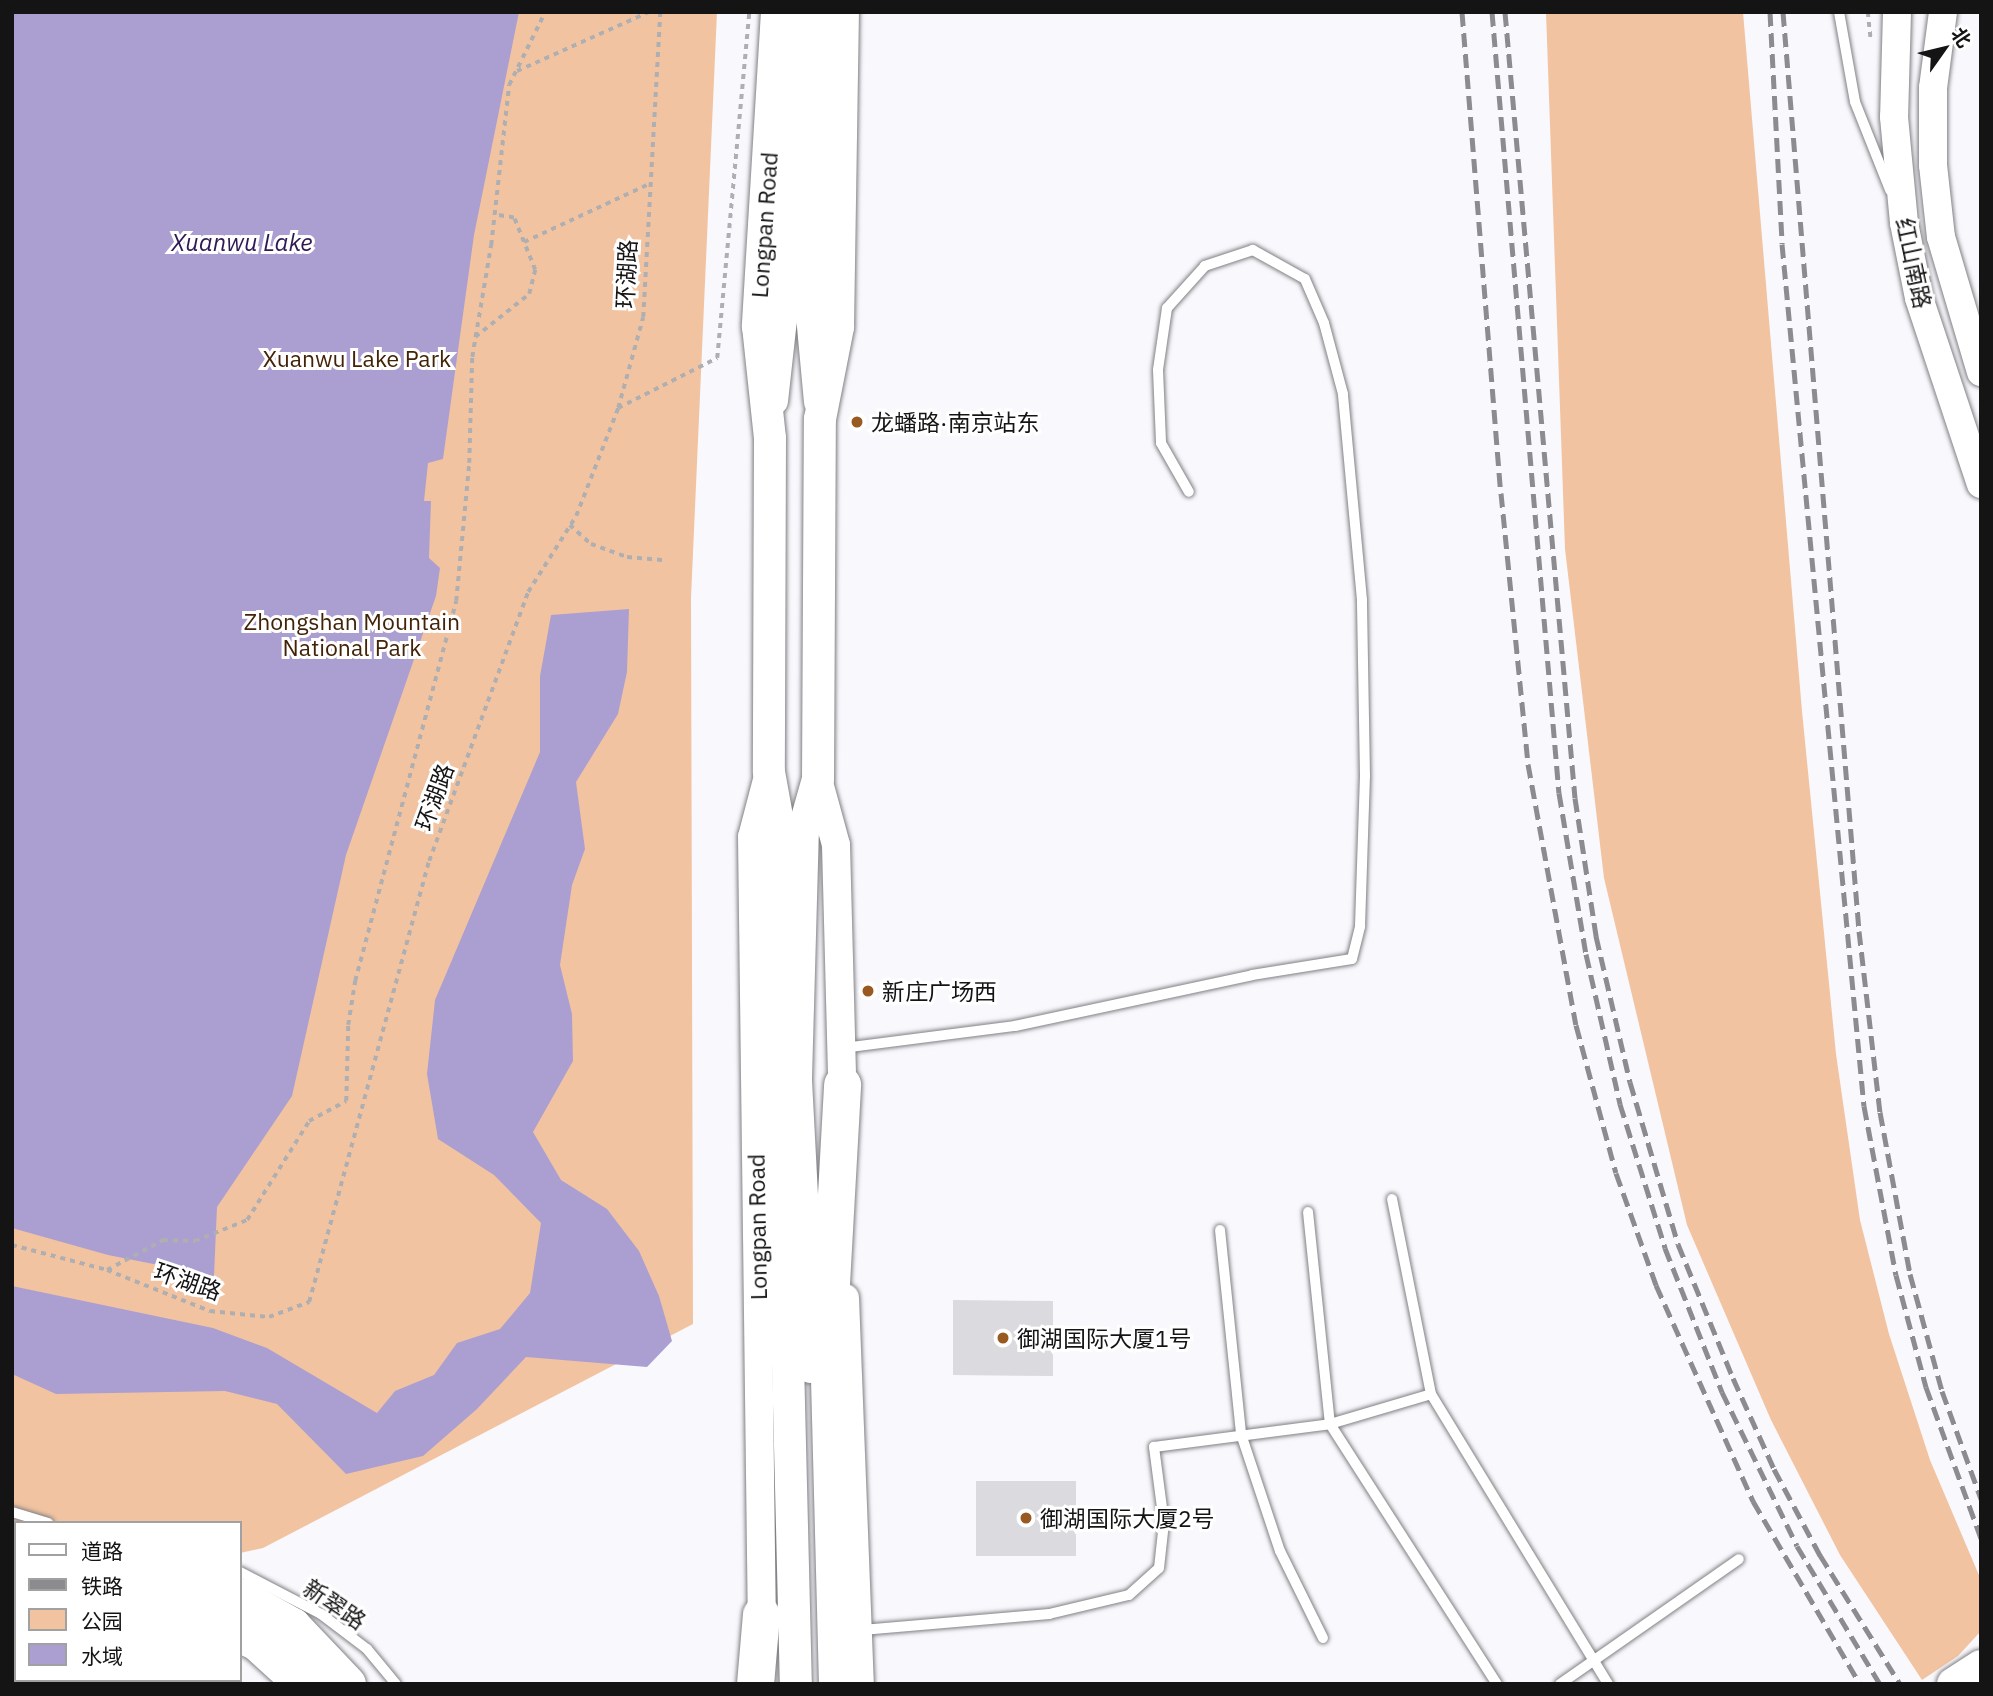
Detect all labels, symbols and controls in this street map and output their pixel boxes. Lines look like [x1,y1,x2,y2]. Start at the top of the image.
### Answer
north arrow [1909,14,1979,84]
text: 北 [1946,23,1977,52]
street label: Longpan Road [745,151,783,299]
street label: 红山南路 [1891,215,1937,311]
water label: Xuanwu Lake [171,229,313,257]
street label: 环湖路 [610,239,642,309]
park label: Xuanwu Lake Park [263,344,451,372]
place label: 龙蟠路·南京站东 [871,408,1039,436]
marker: 龙蟠路·南京站东 [849,414,865,430]
park label: Zhongshan Mountain National Park [244,607,460,661]
street label: 环湖路 [409,760,459,834]
place label: 新庄广场西 [882,977,997,1005]
marker: 新庄广场西 [860,983,876,999]
street label: Longpan Road [742,1154,772,1300]
street label: 环湖路 [151,1257,225,1305]
place label: 御湖国际大厦1号 [1017,1324,1192,1352]
marker: 御湖国际大厦1号 [995,1330,1011,1346]
place label: 御湖国际大厦2号 [1040,1504,1215,1532]
marker: 御湖国际大厦2号 [1018,1510,1034,1526]
legend [14,1521,242,1682]
text: 道路 [81,1537,123,1565]
text: 铁路 [81,1572,123,1600]
street label: 新翠路 [299,1573,371,1635]
text: 公园 [81,1607,123,1635]
text: 水域 [81,1642,123,1670]

